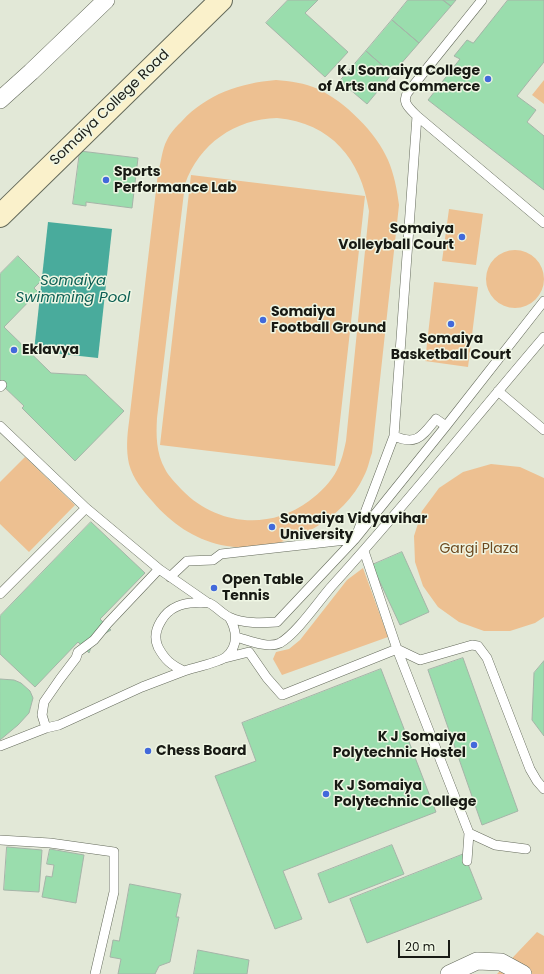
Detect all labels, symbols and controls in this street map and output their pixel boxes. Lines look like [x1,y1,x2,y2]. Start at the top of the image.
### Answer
street label: Somaiya College Road [47,47,173,169]
place label: KJ Somaiya College of Arts and Commerce [318,63,480,96]
marker: KJ Somaiya College of Arts and Commerce [483,74,493,84]
place label: Sports Performance Lab [114,164,237,196]
marker: Sports Performance Lab [101,175,111,185]
place label: Somaiya Volleyball Court [338,221,454,254]
marker: Somaiya Volleyball Court [457,232,467,242]
water label: Somaiya Swimming Pool [15,272,131,307]
place label: Somaiya Football Ground [271,304,386,336]
marker: Somaiya Football Ground [258,315,268,325]
marker: Somaiya Basketball Court [446,319,456,329]
place label: Somaiya Basketball Court [391,331,511,364]
place label: Eklavya [22,342,79,358]
marker: Eklavya [9,345,19,355]
place label: Somaiya Vidyavihar University [280,511,427,544]
marker: Somaiya Vidyavihar University [267,522,277,532]
park label: Gargi Plaza [439,541,519,557]
place label: Open Table Tennis [222,572,304,604]
marker: Open Table Tennis [209,583,219,593]
place label: K J Somaiya Polytechnic Hostel [333,729,466,762]
marker: K J Somaiya Polytechnic Hostel [469,740,479,750]
place label: Chess Board [156,743,246,759]
marker: Chess Board [143,746,153,756]
place label: K J Somaiya Polytechnic College [334,778,476,810]
marker: K J Somaiya Polytechnic College [321,789,331,799]
scale bar [400,932,452,958]
text: 20 m [405,938,435,955]

